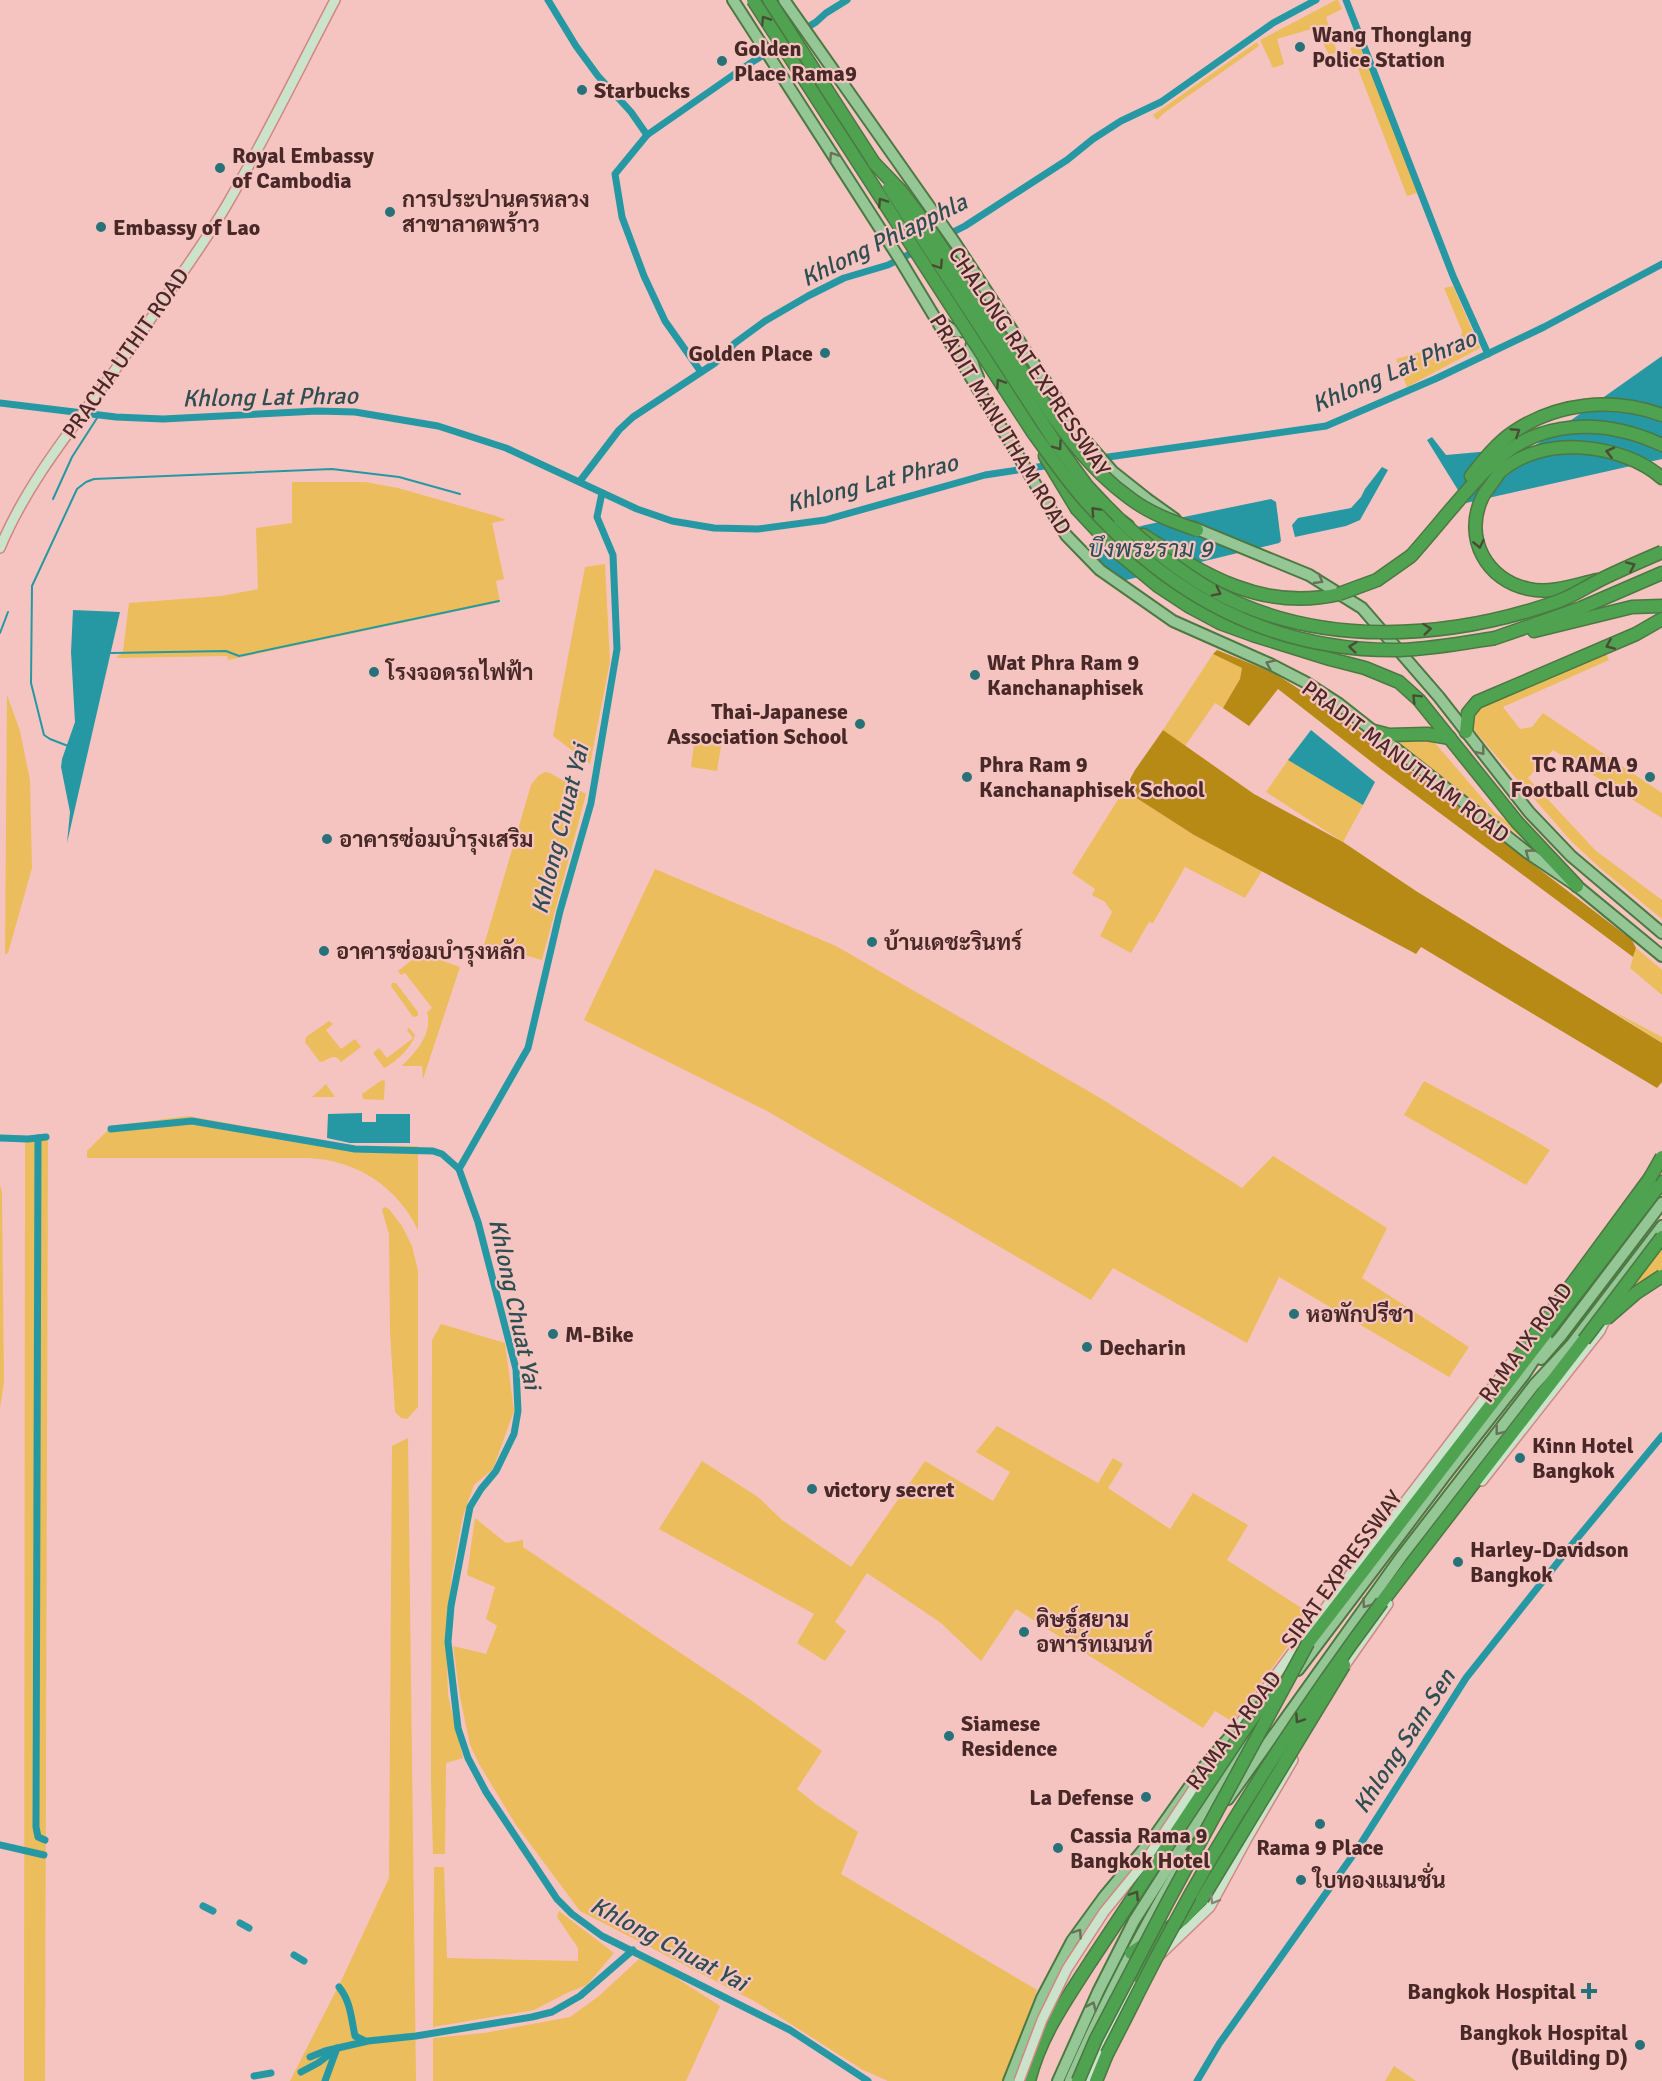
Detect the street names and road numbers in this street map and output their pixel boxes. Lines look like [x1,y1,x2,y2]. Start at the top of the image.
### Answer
street label: CHALONG RAT EXPRESSWAY [943,241,1117,481]
street label: PRACHA UTHIT ROAD [56,263,195,444]
street label: PRADIT MANUTHAM ROAD [924,309,1077,540]
street label: PRADIT MANUTHAM ROAD [1297,675,1515,848]
street label: RAMA IX ROAD [1473,1277,1578,1408]
street label: SIRAT EXPRESSWAY [1275,1485,1408,1654]
street label: RAMA IX ROAD [1180,1666,1287,1795]

